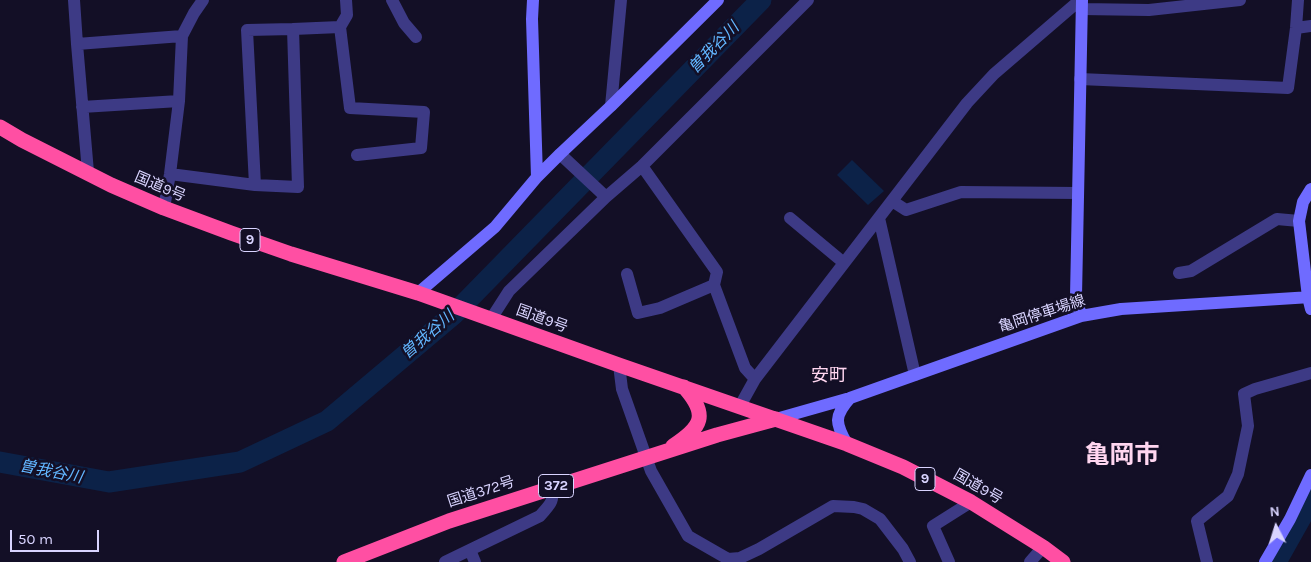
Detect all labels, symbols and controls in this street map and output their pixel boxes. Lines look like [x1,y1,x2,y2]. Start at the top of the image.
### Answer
water label: 曽我谷川 [685,18,743,78]
street label: 国道9号 [132,168,188,206]
road number: 9 [240,228,260,252]
street label: 亀岡停車場線 [996,292,1088,336]
street label: 国道9号 [514,301,570,337]
water label: 曽我谷川 [398,307,458,363]
district label: 安町 [811,365,847,387]
district label: 亀岡市 [1085,441,1159,471]
water label: 曽我谷川 [18,456,84,488]
street label: 国道9号 [950,466,1006,508]
road number: 9 [915,468,935,490]
street label: 国道372号 [445,473,517,511]
road number: 372 [538,474,574,498]
north arrow [1251,502,1301,552]
text: N [1269,503,1280,520]
scale bar [12,520,101,552]
text: 50 m [18,530,53,548]

